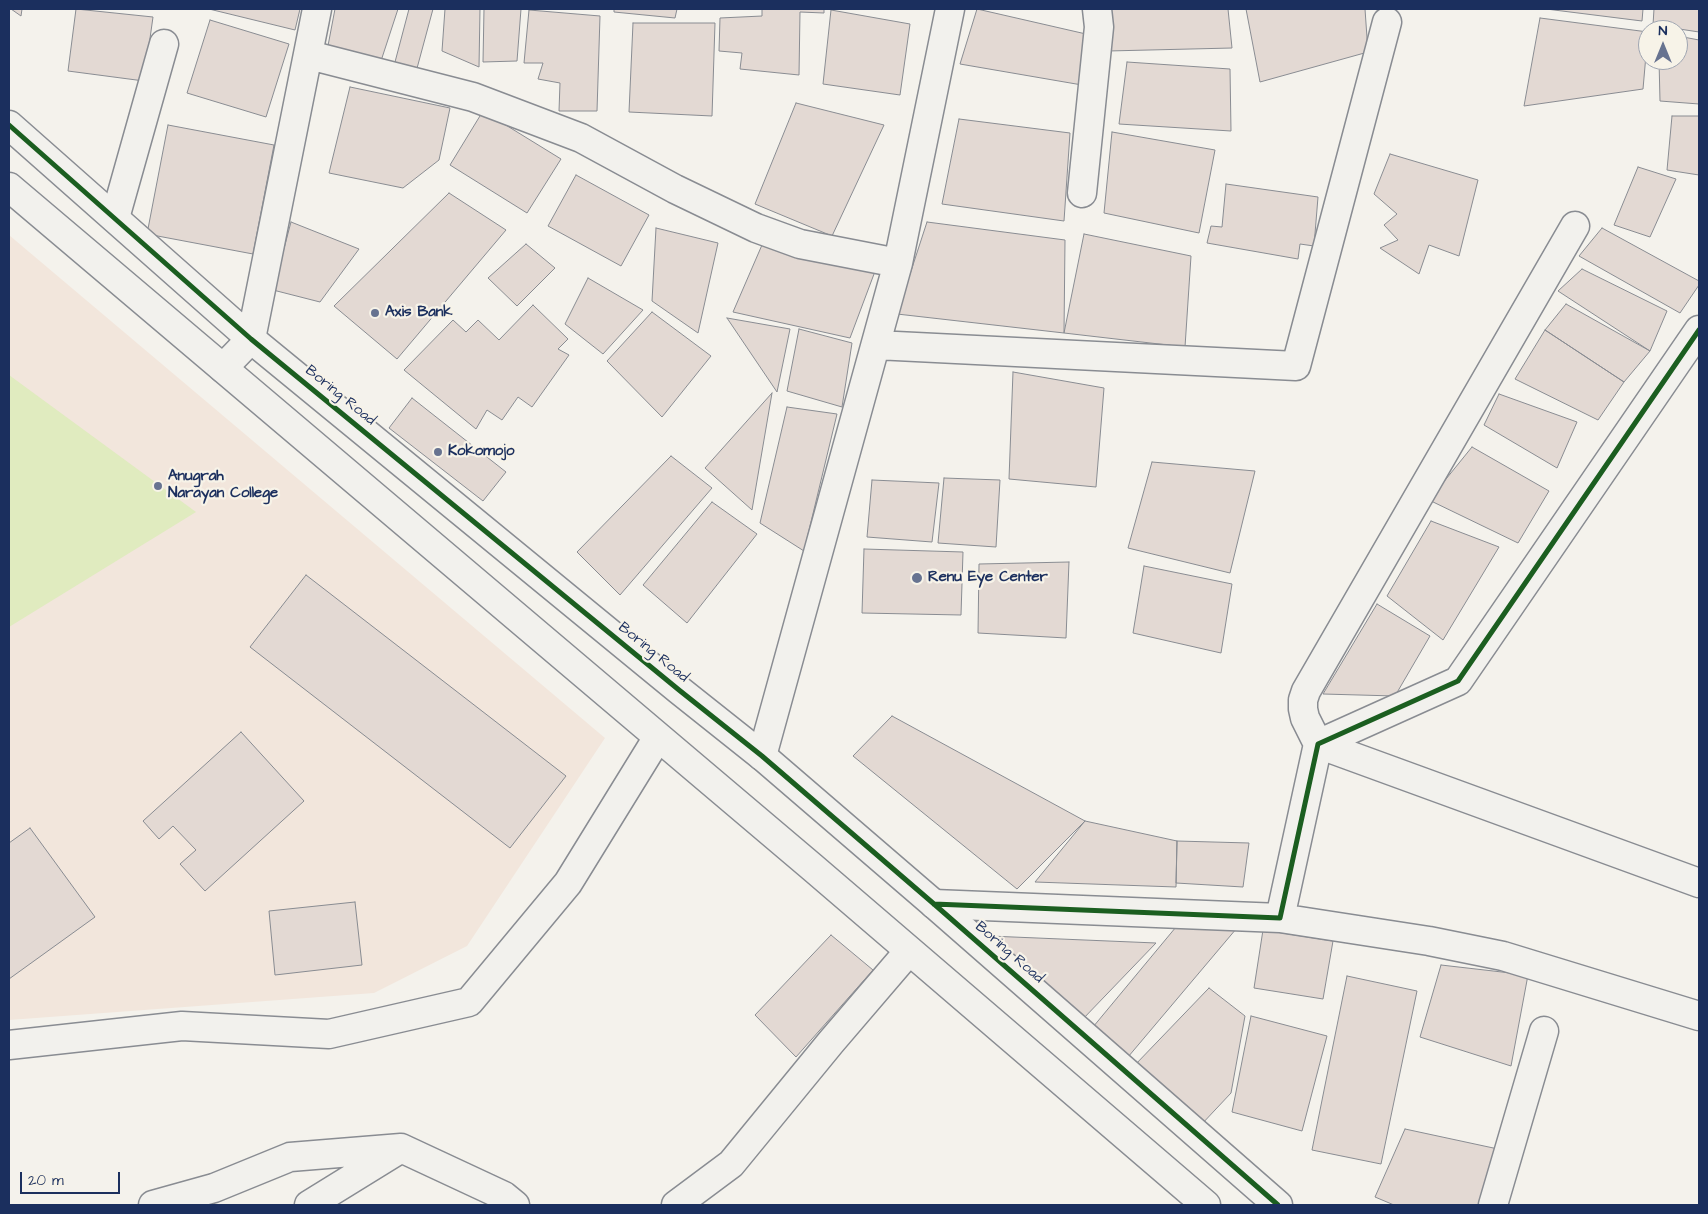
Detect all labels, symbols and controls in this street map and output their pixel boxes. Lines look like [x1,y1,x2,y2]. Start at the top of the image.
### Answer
north arrow [1638,20,1688,70]
text: N [1659,21,1667,41]
place label: Axis Bank [385,304,452,322]
marker: Axis Bank [369,307,381,319]
street label: Boring Road [301,362,379,430]
place label: Kokomojo [448,443,514,461]
marker: Kokomojo [432,446,444,458]
place label: Anugrah Narayan College [168,468,278,503]
marker: Anugrah Narayan College [152,480,164,492]
place label: Renu Eye Center [928,569,1048,587]
marker: Renu Eye Center [910,571,924,585]
street label: Boring Road [614,619,692,687]
street label: Boring Road [971,918,1047,988]
scale bar [22,1162,122,1194]
text: 20 m [28,1170,64,1191]

